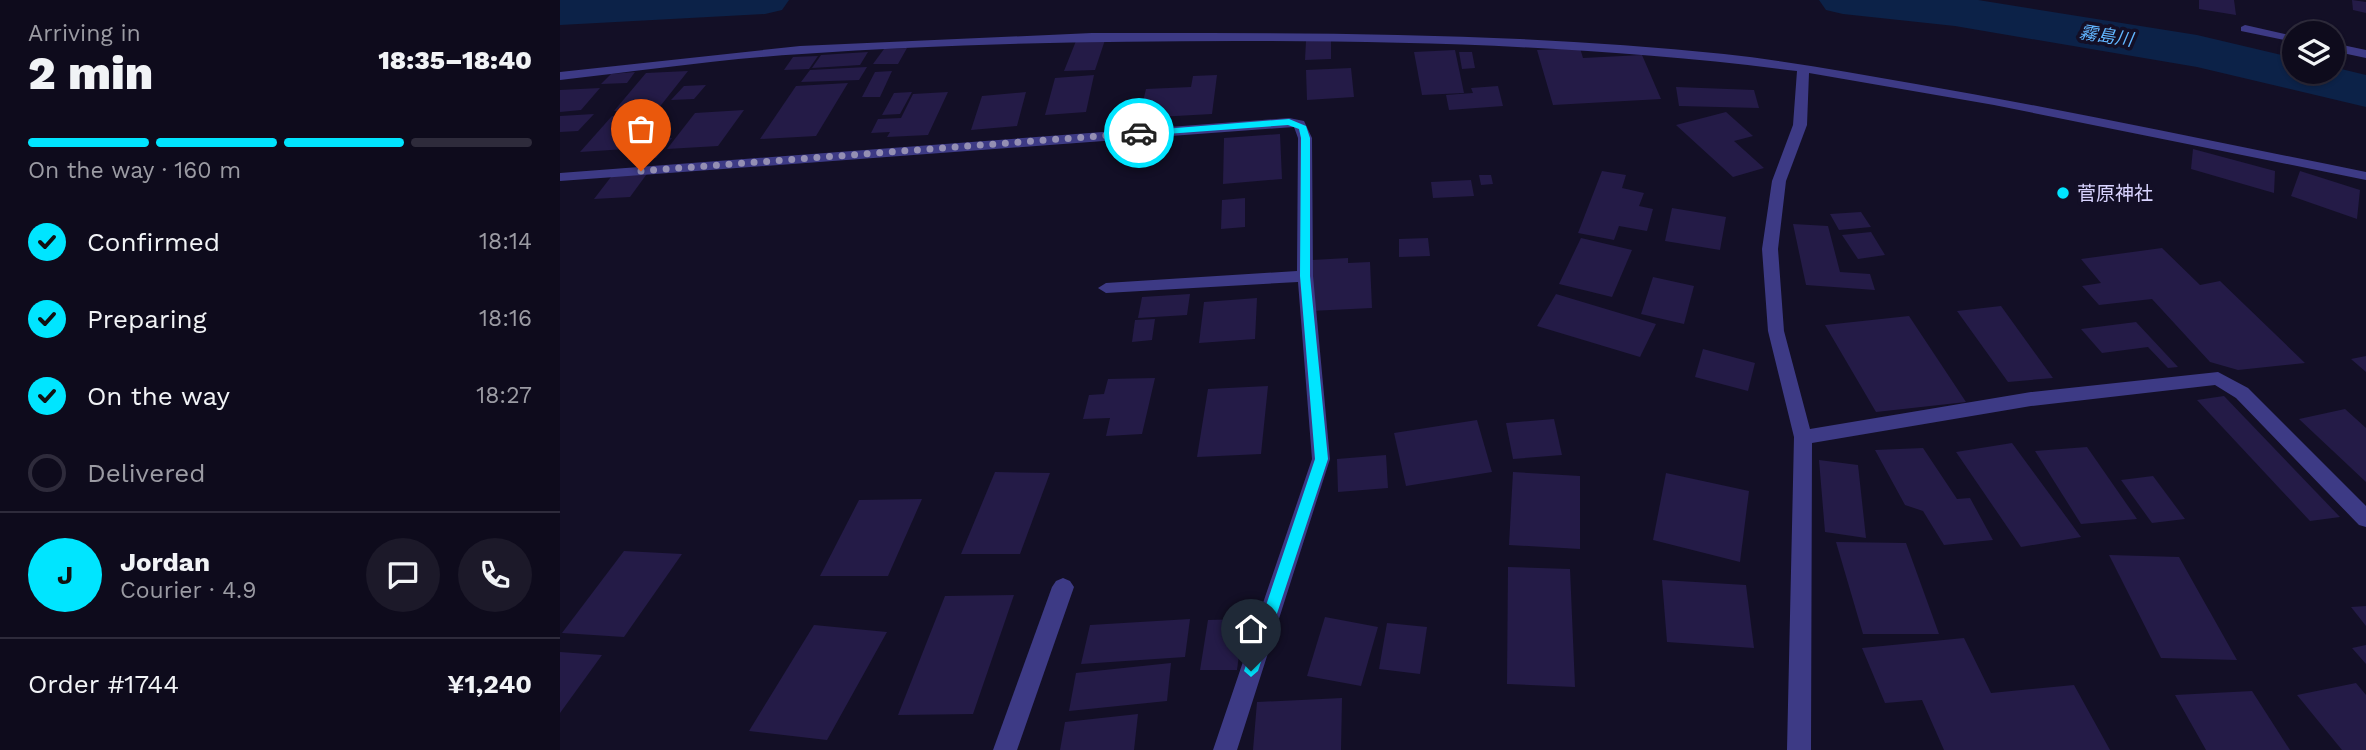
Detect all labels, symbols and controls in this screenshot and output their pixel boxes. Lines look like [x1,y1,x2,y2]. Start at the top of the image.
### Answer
text: Arriving in [28,20,141,47]
water label: 霧島川 [2078,21,2136,50]
map controls [2282,21,2345,84]
button: layers [2282,21,2345,84]
text: 18:35–18:40 [378,45,532,75]
text: 2 min [28,46,153,100]
courier [1104,98,1174,168]
pin [611,99,671,171]
icon: bag [622,110,660,148]
icon: car [1120,114,1158,152]
text: On the way · 160 m [28,157,241,184]
place label: 菅原神社 [2077,182,2153,205]
marker: 菅原神社 [2055,185,2071,201]
icon: check [28,223,66,261]
text: Confirmed [87,227,220,257]
text: 18:14 [479,228,532,255]
icon: check [28,300,66,338]
text: Preparing [87,304,207,334]
text: 18:16 [479,305,532,332]
icon: check [28,377,66,415]
text: On the way [87,381,230,411]
text: 18:27 [476,382,532,409]
text: Delivered [87,458,206,488]
button: chat [366,538,440,612]
button: phone [458,538,532,612]
text: Jordan [120,547,210,577]
text: J [57,560,73,590]
text: Courier · 4.9 [120,577,256,604]
pin [1221,599,1281,671]
icon: home [1232,610,1270,648]
text: Order #1744 [28,669,179,699]
text: ¥1,240 [447,669,532,699]

